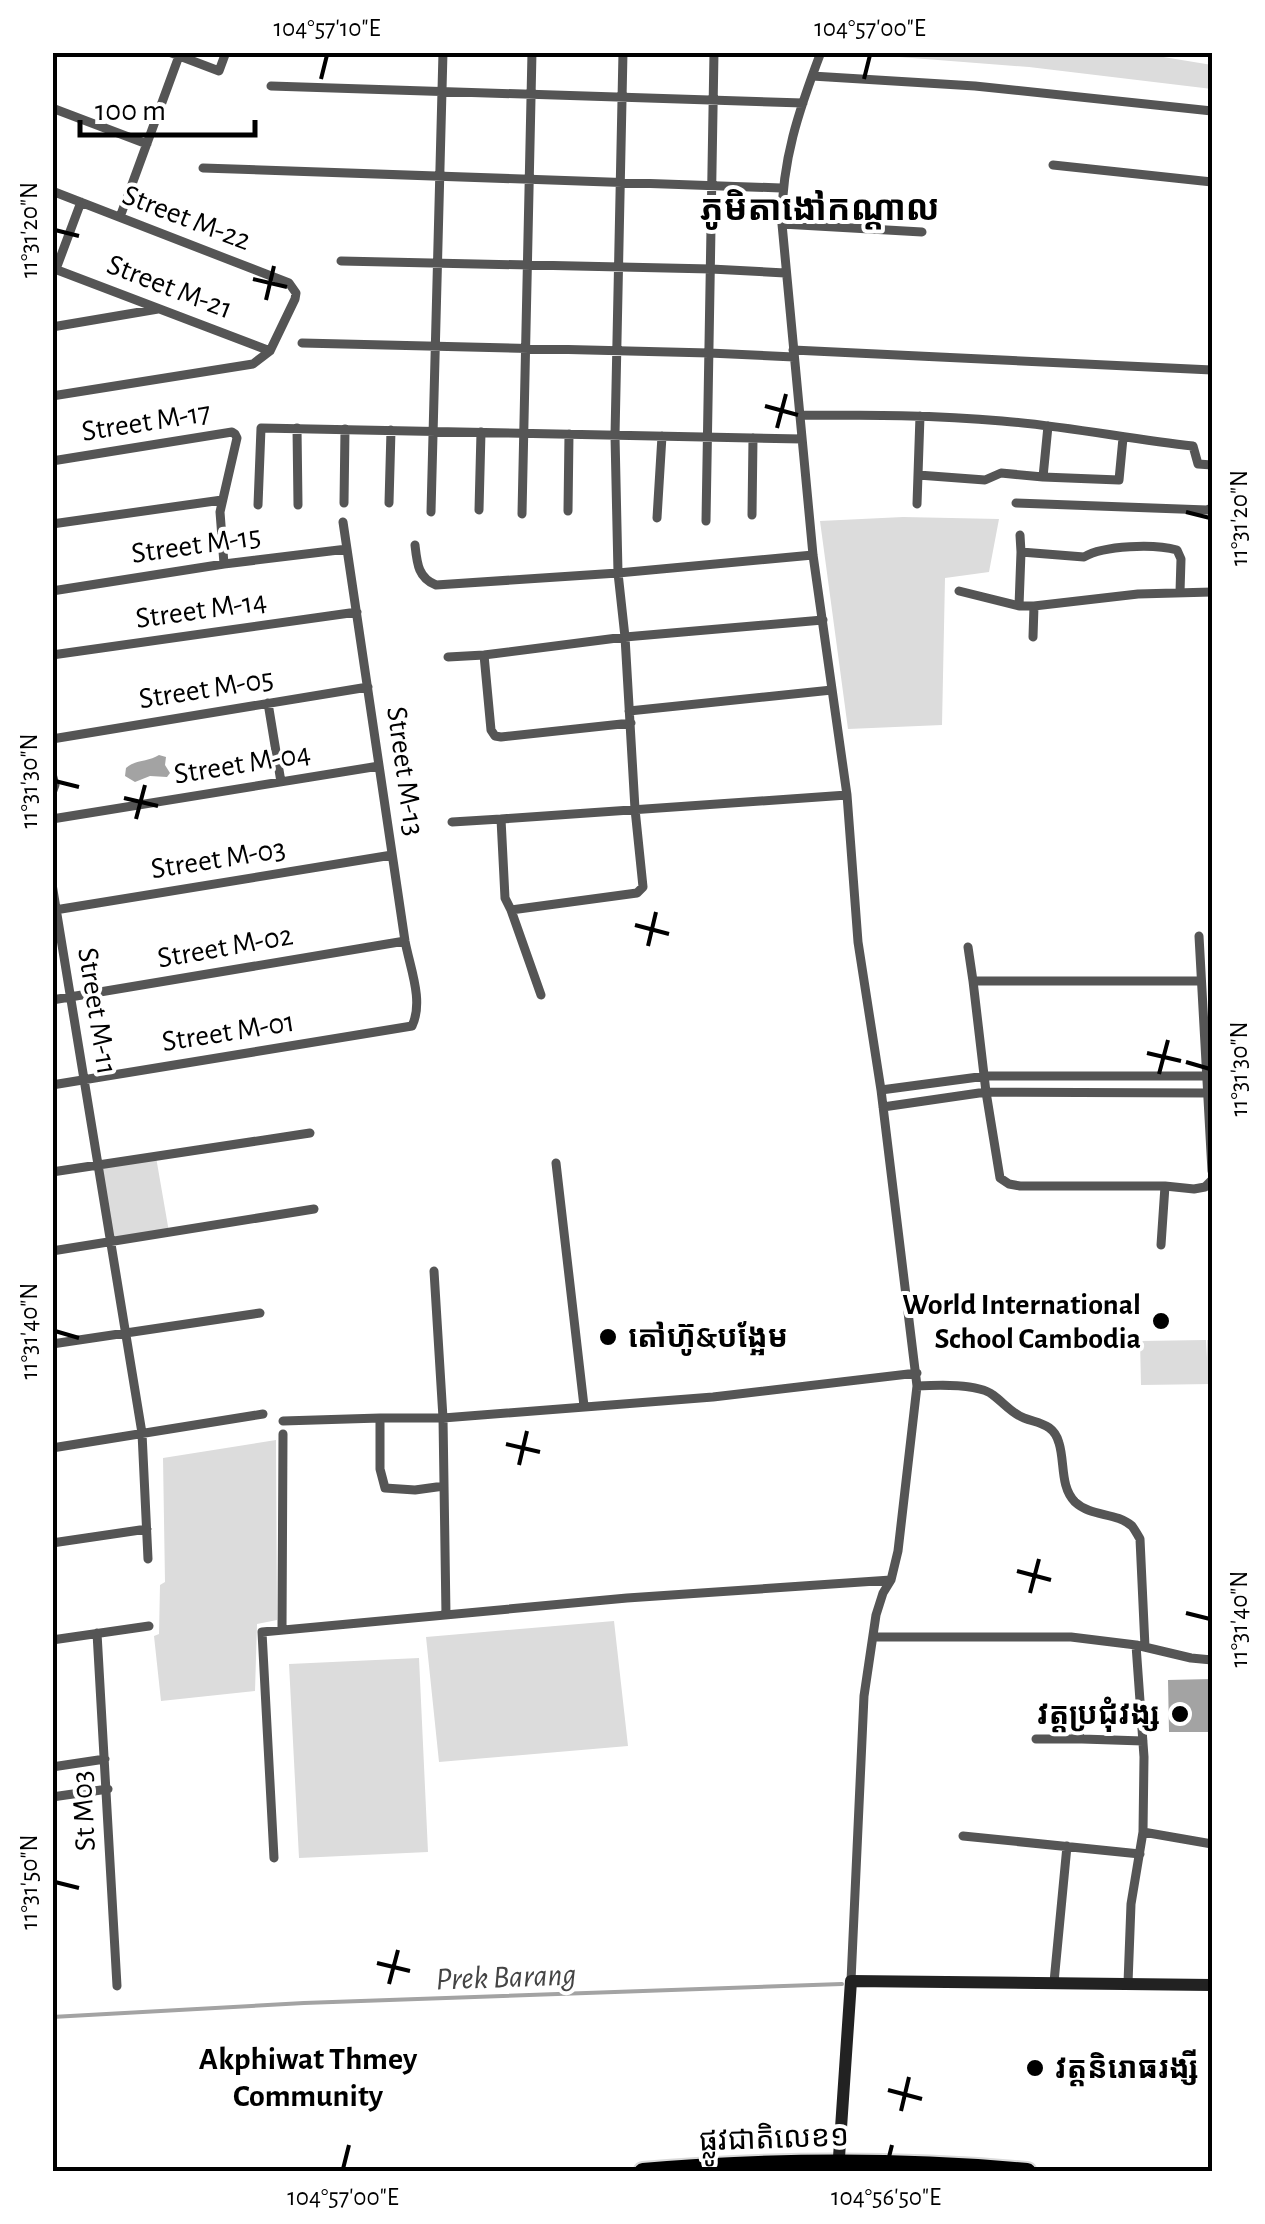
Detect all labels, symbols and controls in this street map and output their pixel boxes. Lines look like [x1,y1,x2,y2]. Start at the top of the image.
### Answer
text: 104°57'10"E [273,16,381,41]
text: 104°57'00"E [814,16,926,41]
scale bar [80,75,255,137]
text: 100 m [95,96,166,126]
street label: Street M-22 [118,180,255,256]
text: 11°31'20"N [17,182,42,278]
district label: ភូមិតាងៅកណ្តាល [700,188,940,230]
street label: Street M-21 [103,249,236,325]
street label: Street M-17 [79,397,213,447]
text: 11°31'20"N [1227,470,1252,566]
street label: Street M-15 [129,521,263,569]
street label: Street M-14 [134,586,269,634]
street label: Street M-05 [137,664,276,714]
street label: Street M-13 [381,705,429,838]
text: 11°31'30"N [17,733,42,829]
street label: Street M-04 [172,738,313,790]
street label: Street M-03 [149,834,288,884]
street label: Street M-02 [155,920,295,974]
street label: Street M-11 [72,945,122,1077]
street label: Street M-01 [160,1007,297,1057]
text: 11°31'30"N [1227,1021,1252,1117]
text: 11°31'40"N [17,1283,42,1379]
place label: World International School Cambodia [902,1290,1141,1354]
marker: World International School Cambodia [1150,1310,1172,1332]
place label: តៅហ៊ូ&បង្អែម [628,1321,788,1356]
marker: តៅហ៊ូ&បង្អែម [597,1326,619,1348]
text: 11°31'40"N [1227,1571,1252,1667]
place label: វត្តប្រជុំវង្ស [1037,1696,1160,1733]
marker: វត្តប្រជុំវង្ស [1169,1703,1191,1725]
street label: St M03 [67,1770,101,1852]
text: 11°31'50"N [17,1834,42,1930]
water label: Prek Barang [435,1959,577,1995]
district label: Akphiwat Thmey Community [199,2043,418,2112]
place label: វត្តនិរោធរង្សី [1055,2049,1199,2087]
marker: វត្តនិរោធរង្សី [1024,2057,1046,2079]
street label: ផ្លូវជាតិលេខ១ [698,2119,850,2166]
text: 104°57'00"E [287,2185,399,2210]
text: 104°56'50"E [831,2185,941,2210]

